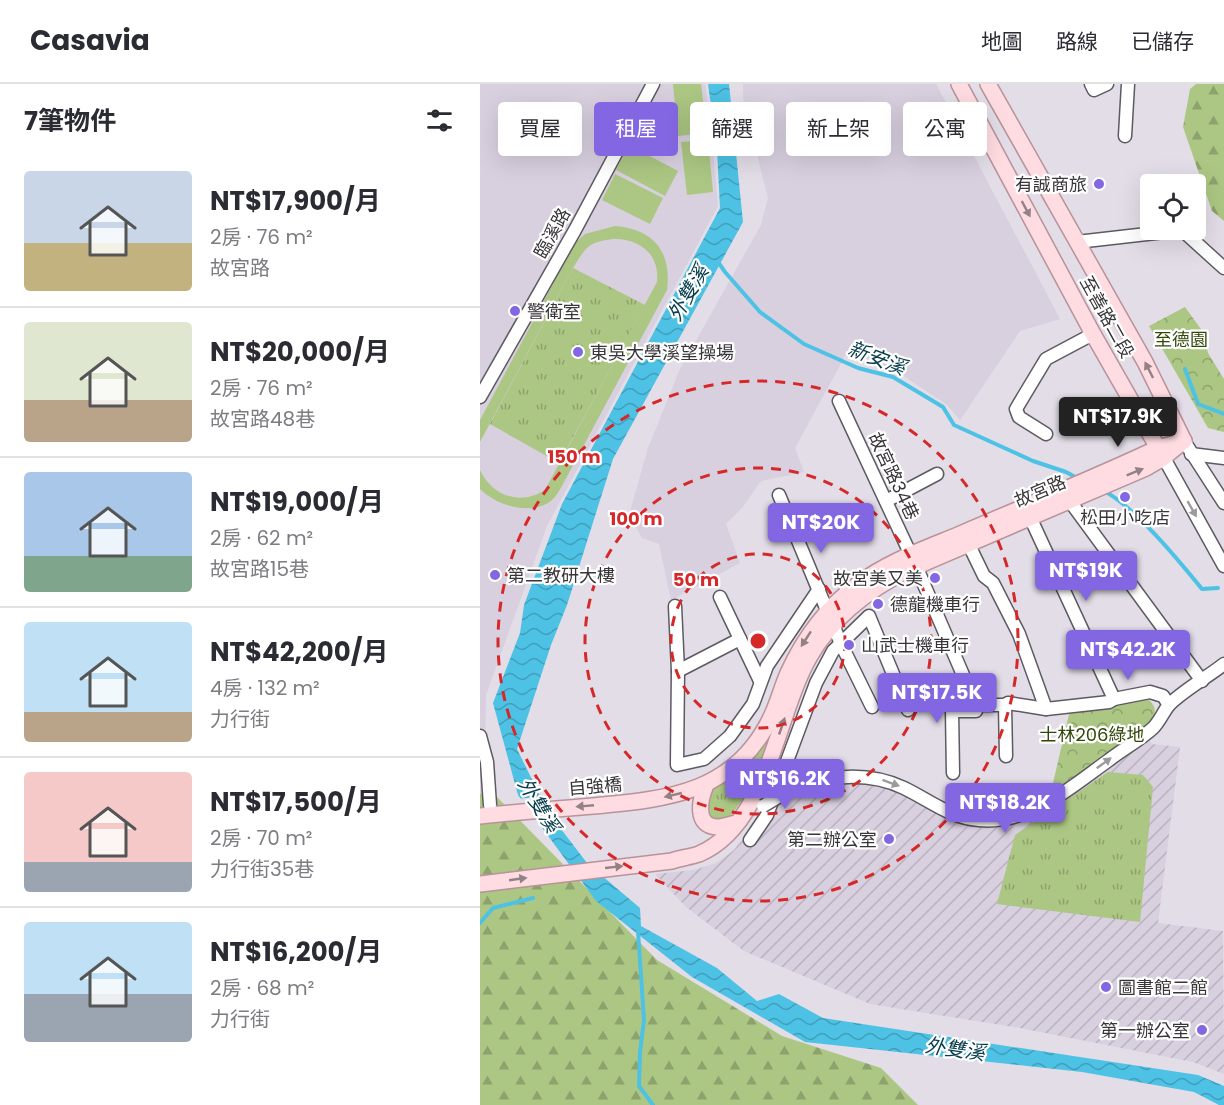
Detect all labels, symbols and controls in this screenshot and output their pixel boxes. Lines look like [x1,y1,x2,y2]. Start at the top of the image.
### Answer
text: Casavia [30,21,150,60]
text: 地圖 [981,27,1023,56]
text: 路線 [1056,27,1098,56]
text: 已儲存 [1131,27,1194,56]
chip: 買屋 [498,102,582,156]
chip: 租屋 [594,102,678,156]
chip: 篩選 [690,102,774,156]
chip: 新上架 [786,102,891,156]
chip: 公寓 [903,102,987,156]
text: 7筆物件 [24,103,116,139]
icon: filters [423,104,456,137]
place label: 有誠商旅 [1015,172,1087,197]
map controls [1140,174,1206,240]
button: locate [1140,174,1206,240]
marker: 有誠商旅 [1092,177,1106,191]
text: NT$17,900/月 [210,183,381,219]
icon: home [72,195,144,267]
one-way arrow [1021,201,1031,218]
street label: 臨溪路 [528,203,576,263]
text: 2房 · 76 m² [210,223,313,251]
text: 故宮路 [210,254,270,282]
water label: 外雙溪 [661,257,717,326]
street label: 至善路二段 [1074,272,1140,362]
place label: 警衛室 [527,299,581,324]
marker: 警衛室 [508,304,522,318]
park label: 至德園 [1154,327,1208,352]
text: NT$20,000/月 [210,334,390,370]
water label: 新安溪 [844,334,913,383]
place label: 東吳大學溪望操場 [590,340,734,365]
marker: 東吳大學溪望操場 [571,345,585,359]
icon: home [72,346,144,418]
one-way arrow [1144,361,1153,378]
text: 2房 · 76 m² [210,374,313,402]
pin: NT$17.9K [1056,397,1180,448]
text: NT$17.9K [1073,402,1163,430]
text: 故宮路48巷 [210,405,315,433]
street label: 故宮路34巷 [863,428,925,524]
text: 150 m [547,444,601,469]
one-way arrow [1126,467,1144,477]
street label: 故宮路 [1010,469,1070,513]
text: NT$19,000/月 [210,484,384,520]
marker: 松田小吃店 [1118,490,1132,504]
icon: home [72,496,144,568]
one-way arrow [1187,501,1197,518]
pin: NT$20K [772,503,870,554]
place label: 松田小吃店 [1080,505,1170,530]
text: 100 m [609,506,663,531]
text: NT$20K [782,508,860,536]
text: 2房 · 62 m² [210,524,313,552]
pin: NT$19K [1037,551,1135,602]
text: 故宮路15巷 [210,555,309,583]
text: NT$19K [1049,556,1123,584]
place label: 第二教研大樓 [507,563,615,588]
place label: 故宮美又美 [833,566,923,591]
text: 50 m [673,567,719,592]
marker: 第二教研大樓 [488,568,502,582]
marker: 故宮美又美 [928,571,942,585]
place label: 德龍機車行 [890,592,980,617]
marker: 德龍機車行 [871,597,885,611]
pin: NT$42.2K [1066,630,1190,681]
centre of rings [748,631,768,651]
one-way arrow [800,631,812,647]
place label: 山武士機車行 [861,633,969,658]
text: NT$42,200/月 [210,634,388,670]
text: NT$42.2K [1080,635,1176,663]
marker: 山武士機車行 [842,638,856,652]
icon: home [72,646,144,718]
pin: NT$17.5K [875,673,999,724]
text: 4房 · 132 m² [210,674,320,702]
text: NT$17.5K [892,678,982,706]
text: 力行街 [210,705,270,733]
one-way arrow [777,717,787,735]
park label: 士林206綠地 [1039,722,1145,747]
one-way arrow [1096,757,1112,769]
pin: NT$16.2K [723,759,847,810]
text: NT$16.2K [739,764,831,792]
street label: 自強橋 [567,771,623,801]
water label: 外雙溪 [511,772,568,840]
one-way arrow [883,779,901,789]
pin: NT$18.2K [943,783,1067,834]
text: NT$17,500/月 [210,784,382,820]
text: NT$18.2K [959,788,1051,816]
one-way arrow [664,791,682,801]
icon: home [72,796,144,868]
one-way arrow [575,802,594,811]
text: 2房 · 70 m² [210,824,312,852]
place label: 第二辦公室 [787,827,877,852]
marker: 第二辦公室 [882,832,896,846]
text: 力行街35巷 [210,855,314,883]
one-way arrow [605,862,624,872]
one-way arrow [509,874,528,883]
text: NT$16,200/月 [210,934,382,970]
icon: home [72,946,144,1018]
text: 2房 · 68 m² [210,974,314,1002]
place label: 圖書館二館 [1118,975,1208,1000]
marker: 圖書館二館 [1099,980,1113,994]
text: 力行街 [210,1005,270,1033]
place label: 第一辦公室 [1100,1018,1190,1043]
marker: 第一辦公室 [1195,1023,1209,1037]
water label: 外雙溪 [923,1031,990,1067]

